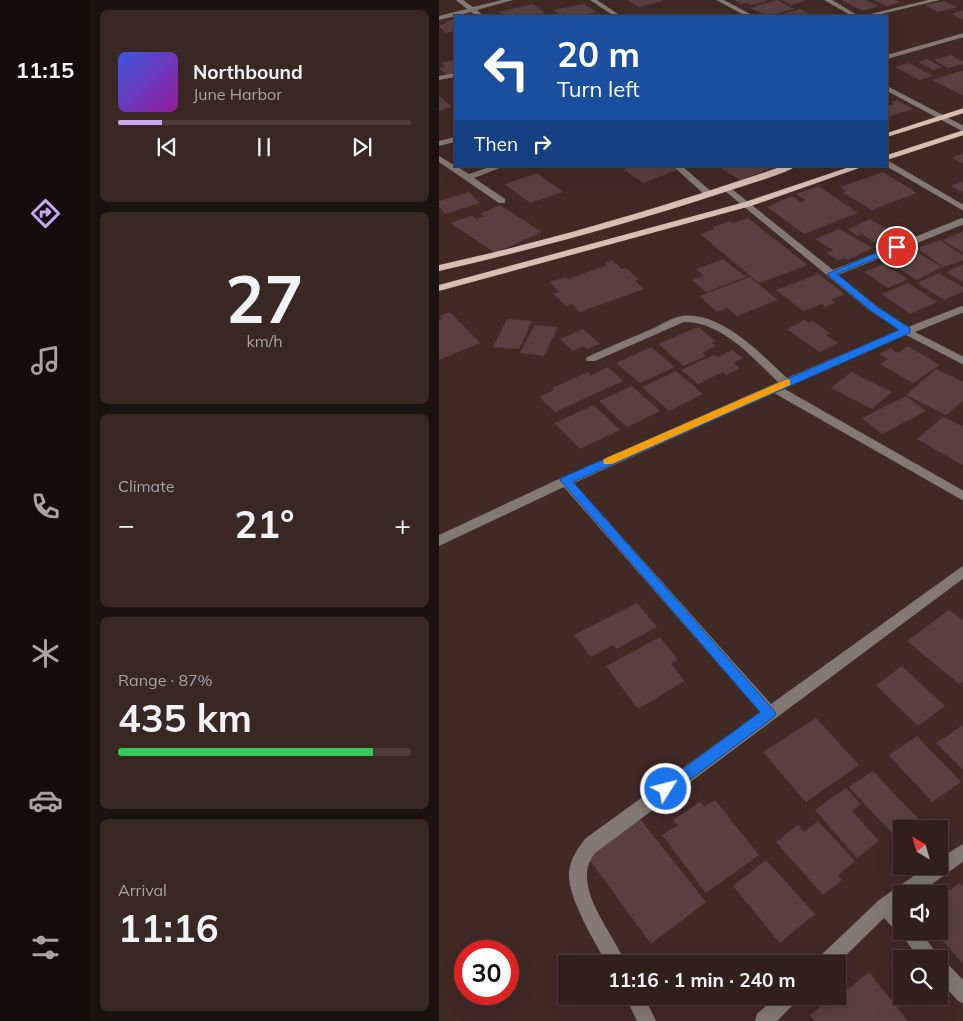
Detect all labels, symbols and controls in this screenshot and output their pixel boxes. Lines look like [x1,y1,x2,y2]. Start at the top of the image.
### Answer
text: 20 m [557,32,640,76]
icon: left [474,35,539,100]
text: 11:15 [16,56,74,84]
text: Northbound [193,60,303,84]
text: Turn left [557,75,640,103]
text: June Harbor [193,84,282,104]
icon: right [528,130,556,158]
text: Then [474,132,518,156]
icon: previous [153,133,181,161]
icon: pause [250,133,278,161]
icon: next [348,133,376,161]
icon: directions [28,196,63,231]
pin [876,226,918,268]
icon: arrive [883,233,911,261]
text: 27 [225,258,304,339]
text: km/h [246,331,283,351]
icon: music [28,343,63,378]
text: Climate [118,476,174,496]
icon: phone [28,489,63,524]
text: 21° [234,500,295,548]
text: − [118,507,135,542]
text: + [394,507,411,542]
icon: climate [28,636,63,671]
text: Range · 87% [118,670,213,690]
text: 435 km [118,694,252,742]
position arrow [639,762,691,814]
icon: car [28,783,63,818]
north arrow [893,820,948,875]
map controls [893,820,948,1005]
text: Arrival [118,880,167,900]
button: sound [893,885,948,940]
text: 11:16 [118,904,219,952]
icon: filters [28,930,63,965]
speed limit sign: 30 [454,940,519,1005]
button: search [893,950,948,1005]
text: 11:16 · 1 min · 240 m [608,968,796,992]

